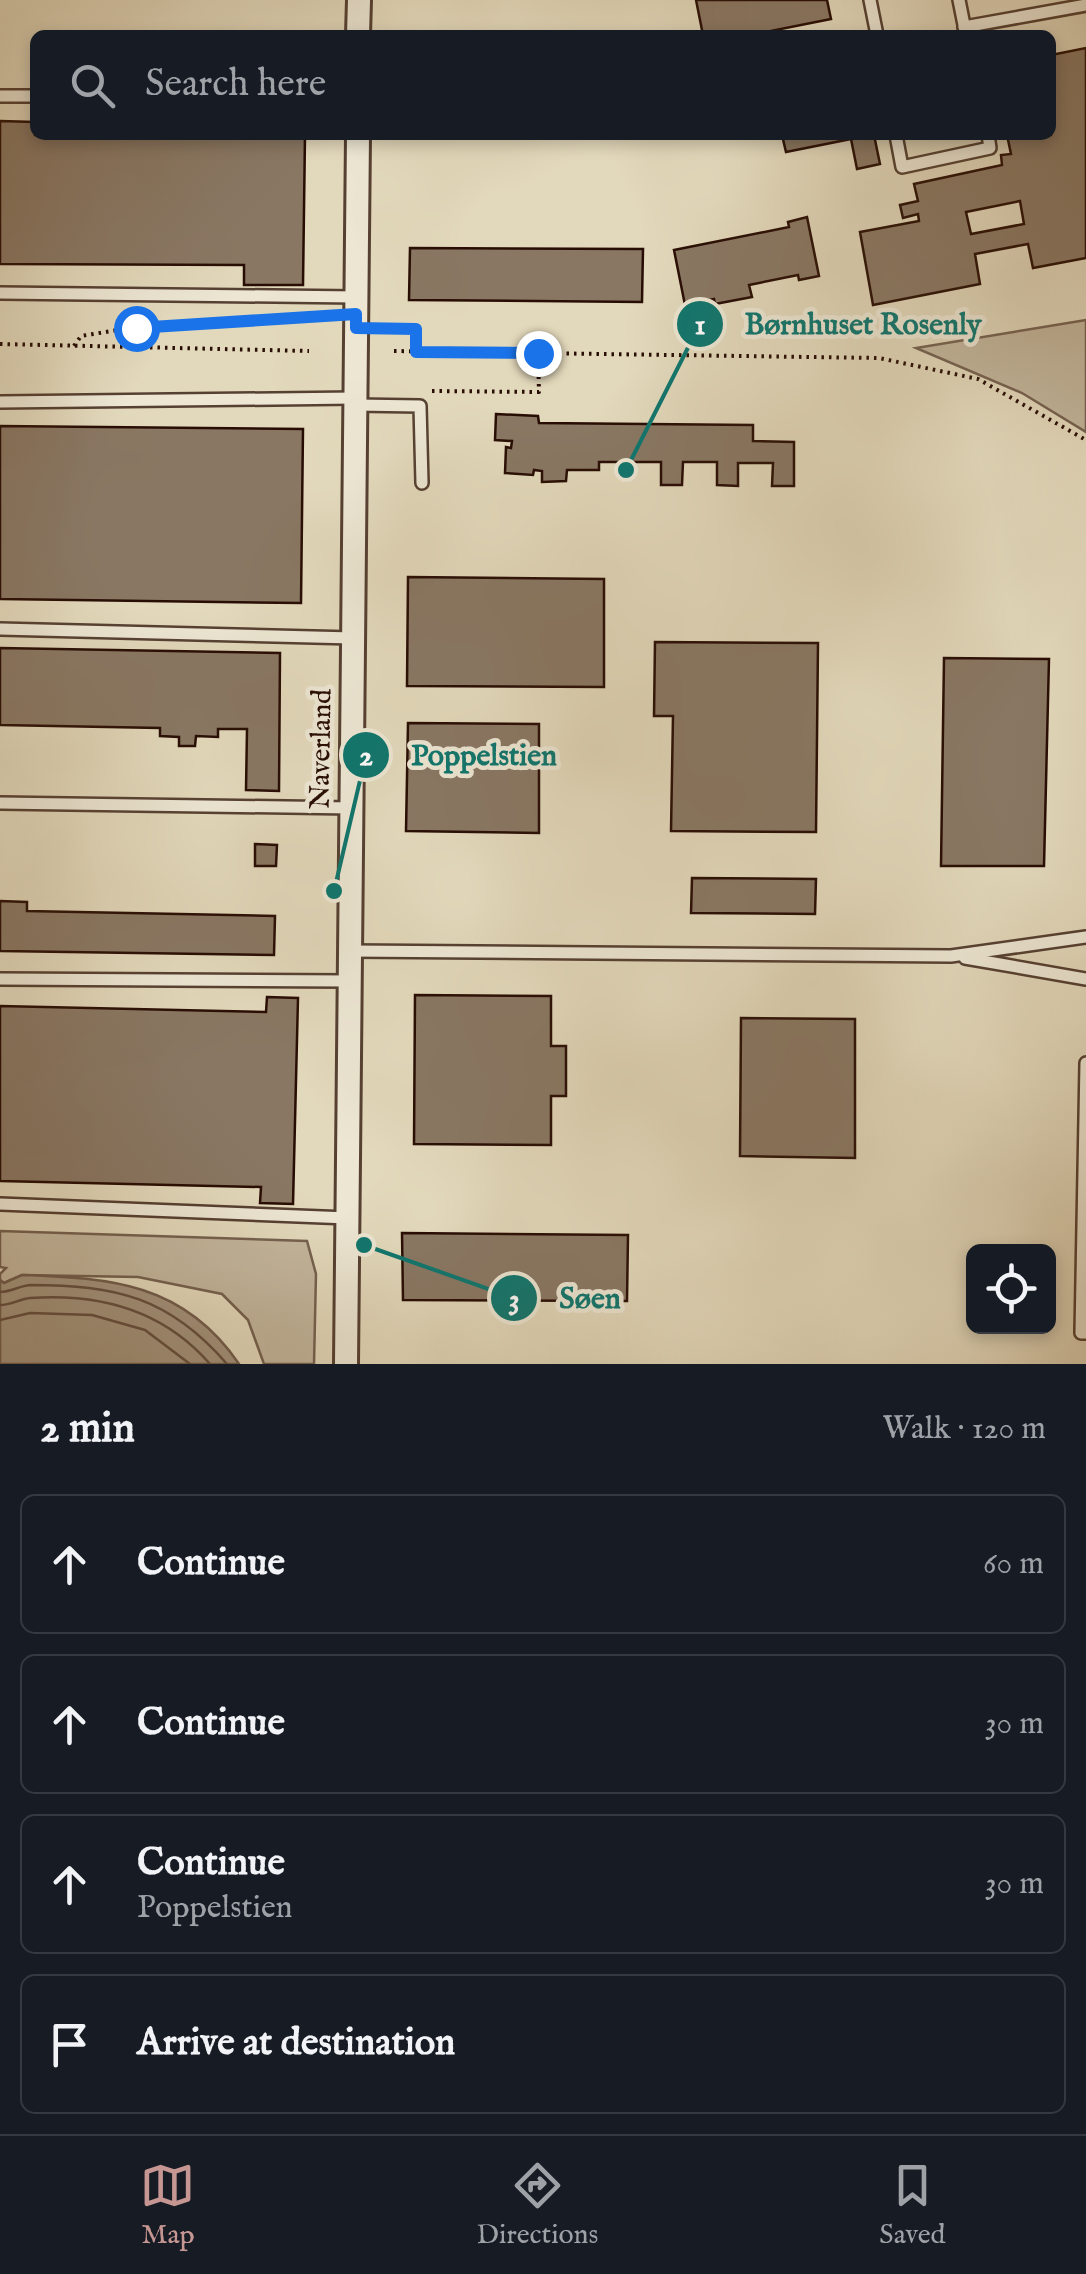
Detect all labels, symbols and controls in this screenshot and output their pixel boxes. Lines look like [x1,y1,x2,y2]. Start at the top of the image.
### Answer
search box [30,30,1056,140]
icon: search [65,58,120,113]
text: Search here [145,61,326,109]
callout: Børnhuset Rosenly [675,294,1002,354]
route start [114,306,160,352]
text: 1 [694,307,706,345]
text: Børnhuset Rosenly [744,307,983,345]
route end [516,331,562,377]
street label: Naverland [303,689,341,809]
callout: Poppelstien [341,725,577,785]
text: 2 [359,738,373,776]
text: Poppelstien [411,738,557,776]
map controls [966,1244,1056,1334]
button: locate [966,1244,1056,1334]
callout: Søen [489,1268,640,1328]
text: 3 [508,1281,520,1319]
text: Søen [559,1281,621,1319]
text: 2 min [40,1403,135,1456]
text: Walk · 120 m [882,1409,1046,1450]
icon: ahead [42,1537,97,1592]
text: Continue [137,1540,285,1588]
text: 60 m [983,1544,1044,1585]
icon: ahead [42,1697,97,1752]
text: Continue [137,1700,285,1748]
text: 30 m [985,1704,1044,1745]
text: Continue [137,1840,285,1888]
icon: ahead [42,1857,97,1912]
text: 30 m [985,1864,1044,1905]
text: Poppelstien [137,1888,293,1929]
icon: arrive [42,2017,97,2072]
text: Arrive at destination [137,2020,455,2068]
tab: Map [140,2158,195,2253]
tab: Directions [476,2158,598,2253]
tab: Saved [879,2158,946,2253]

